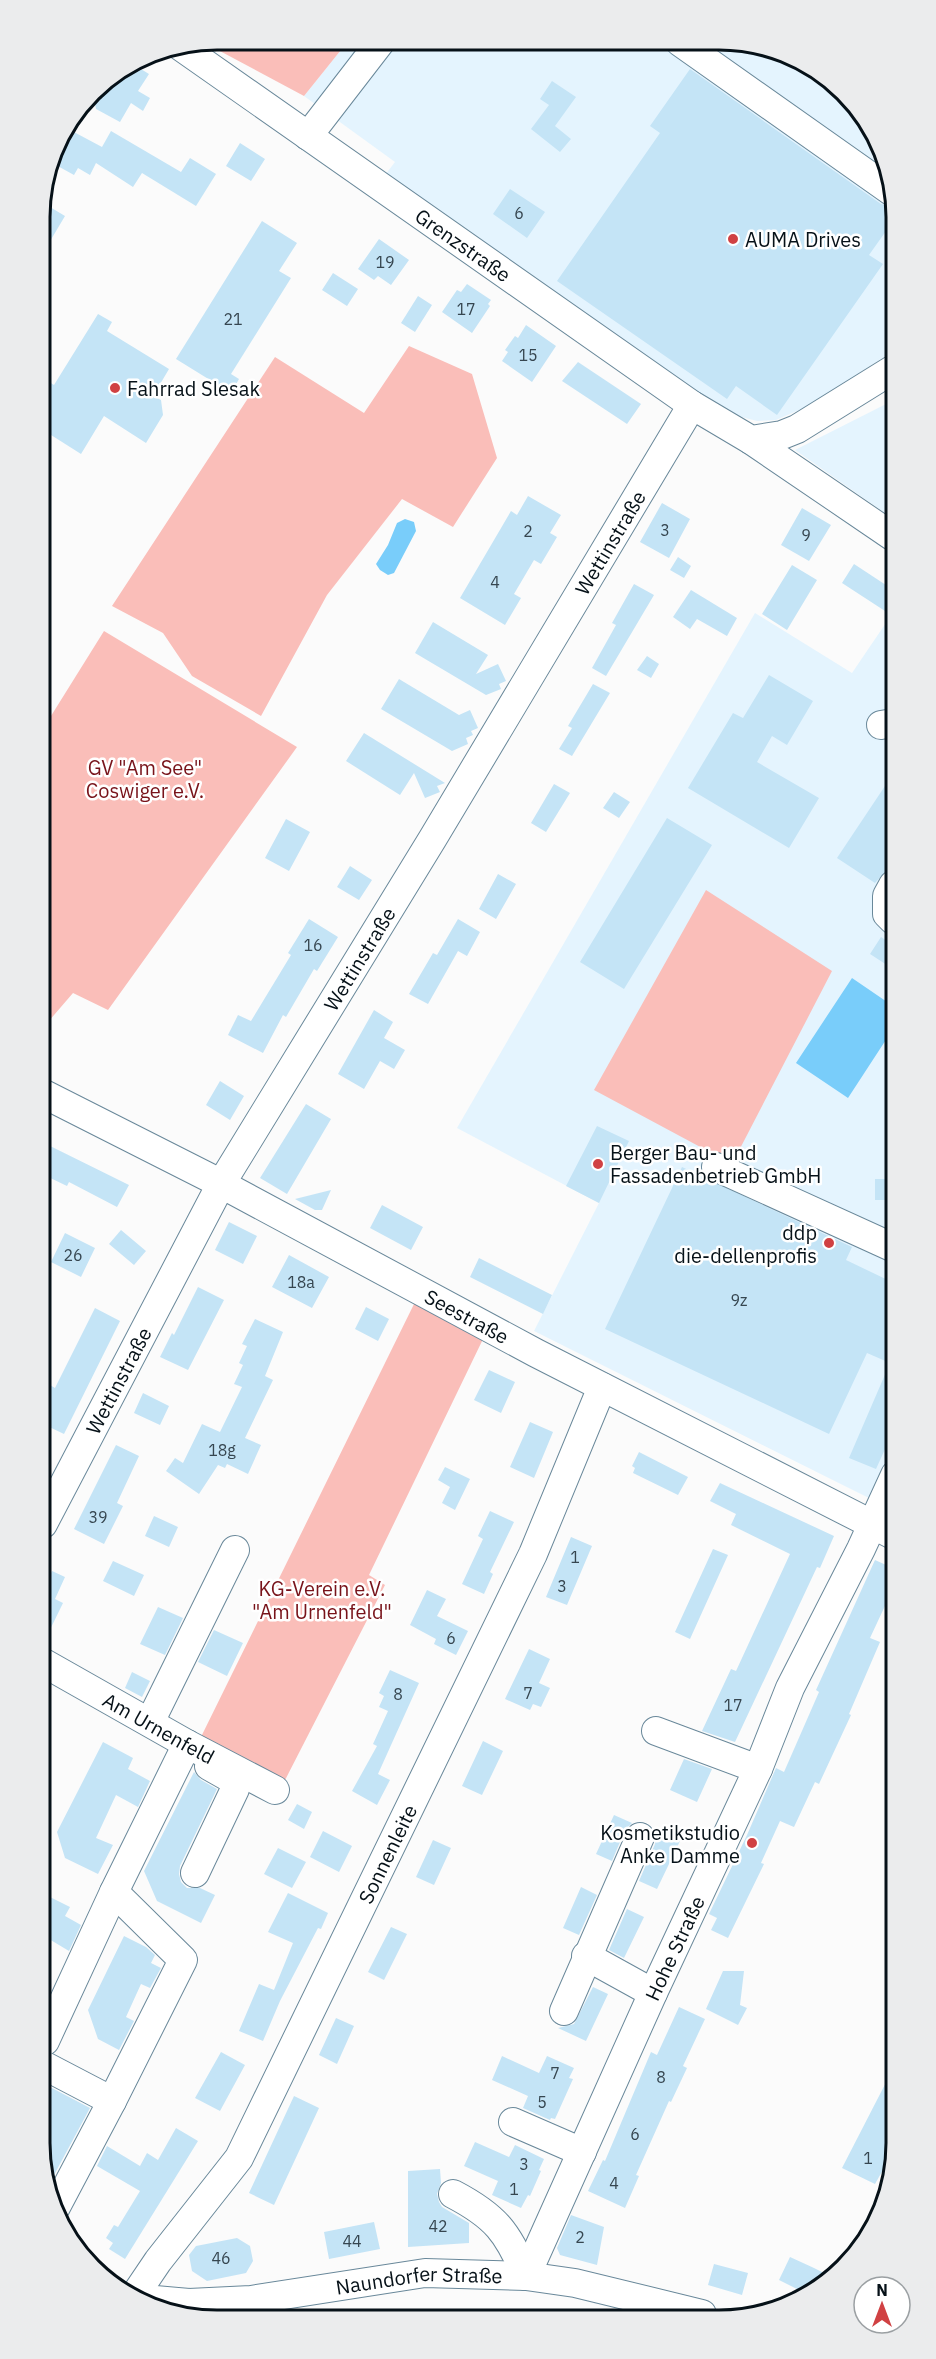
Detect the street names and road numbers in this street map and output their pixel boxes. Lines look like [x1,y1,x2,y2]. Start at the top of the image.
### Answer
street label: Grenzstraße [410,202,517,288]
street label: Wettinstraße [568,485,651,600]
street label: Wettinstraße [317,902,401,1016]
street label: Seestraße [420,1282,514,1350]
street label: Wettinstraße [79,1322,157,1439]
street label: Am Urnenfeld [98,1686,220,1770]
street label: Sonnenleite [351,1800,423,1908]
street label: Hohe Straße [638,1891,710,2005]
street label: Naundorfer Straße [334,2259,503,2300]

